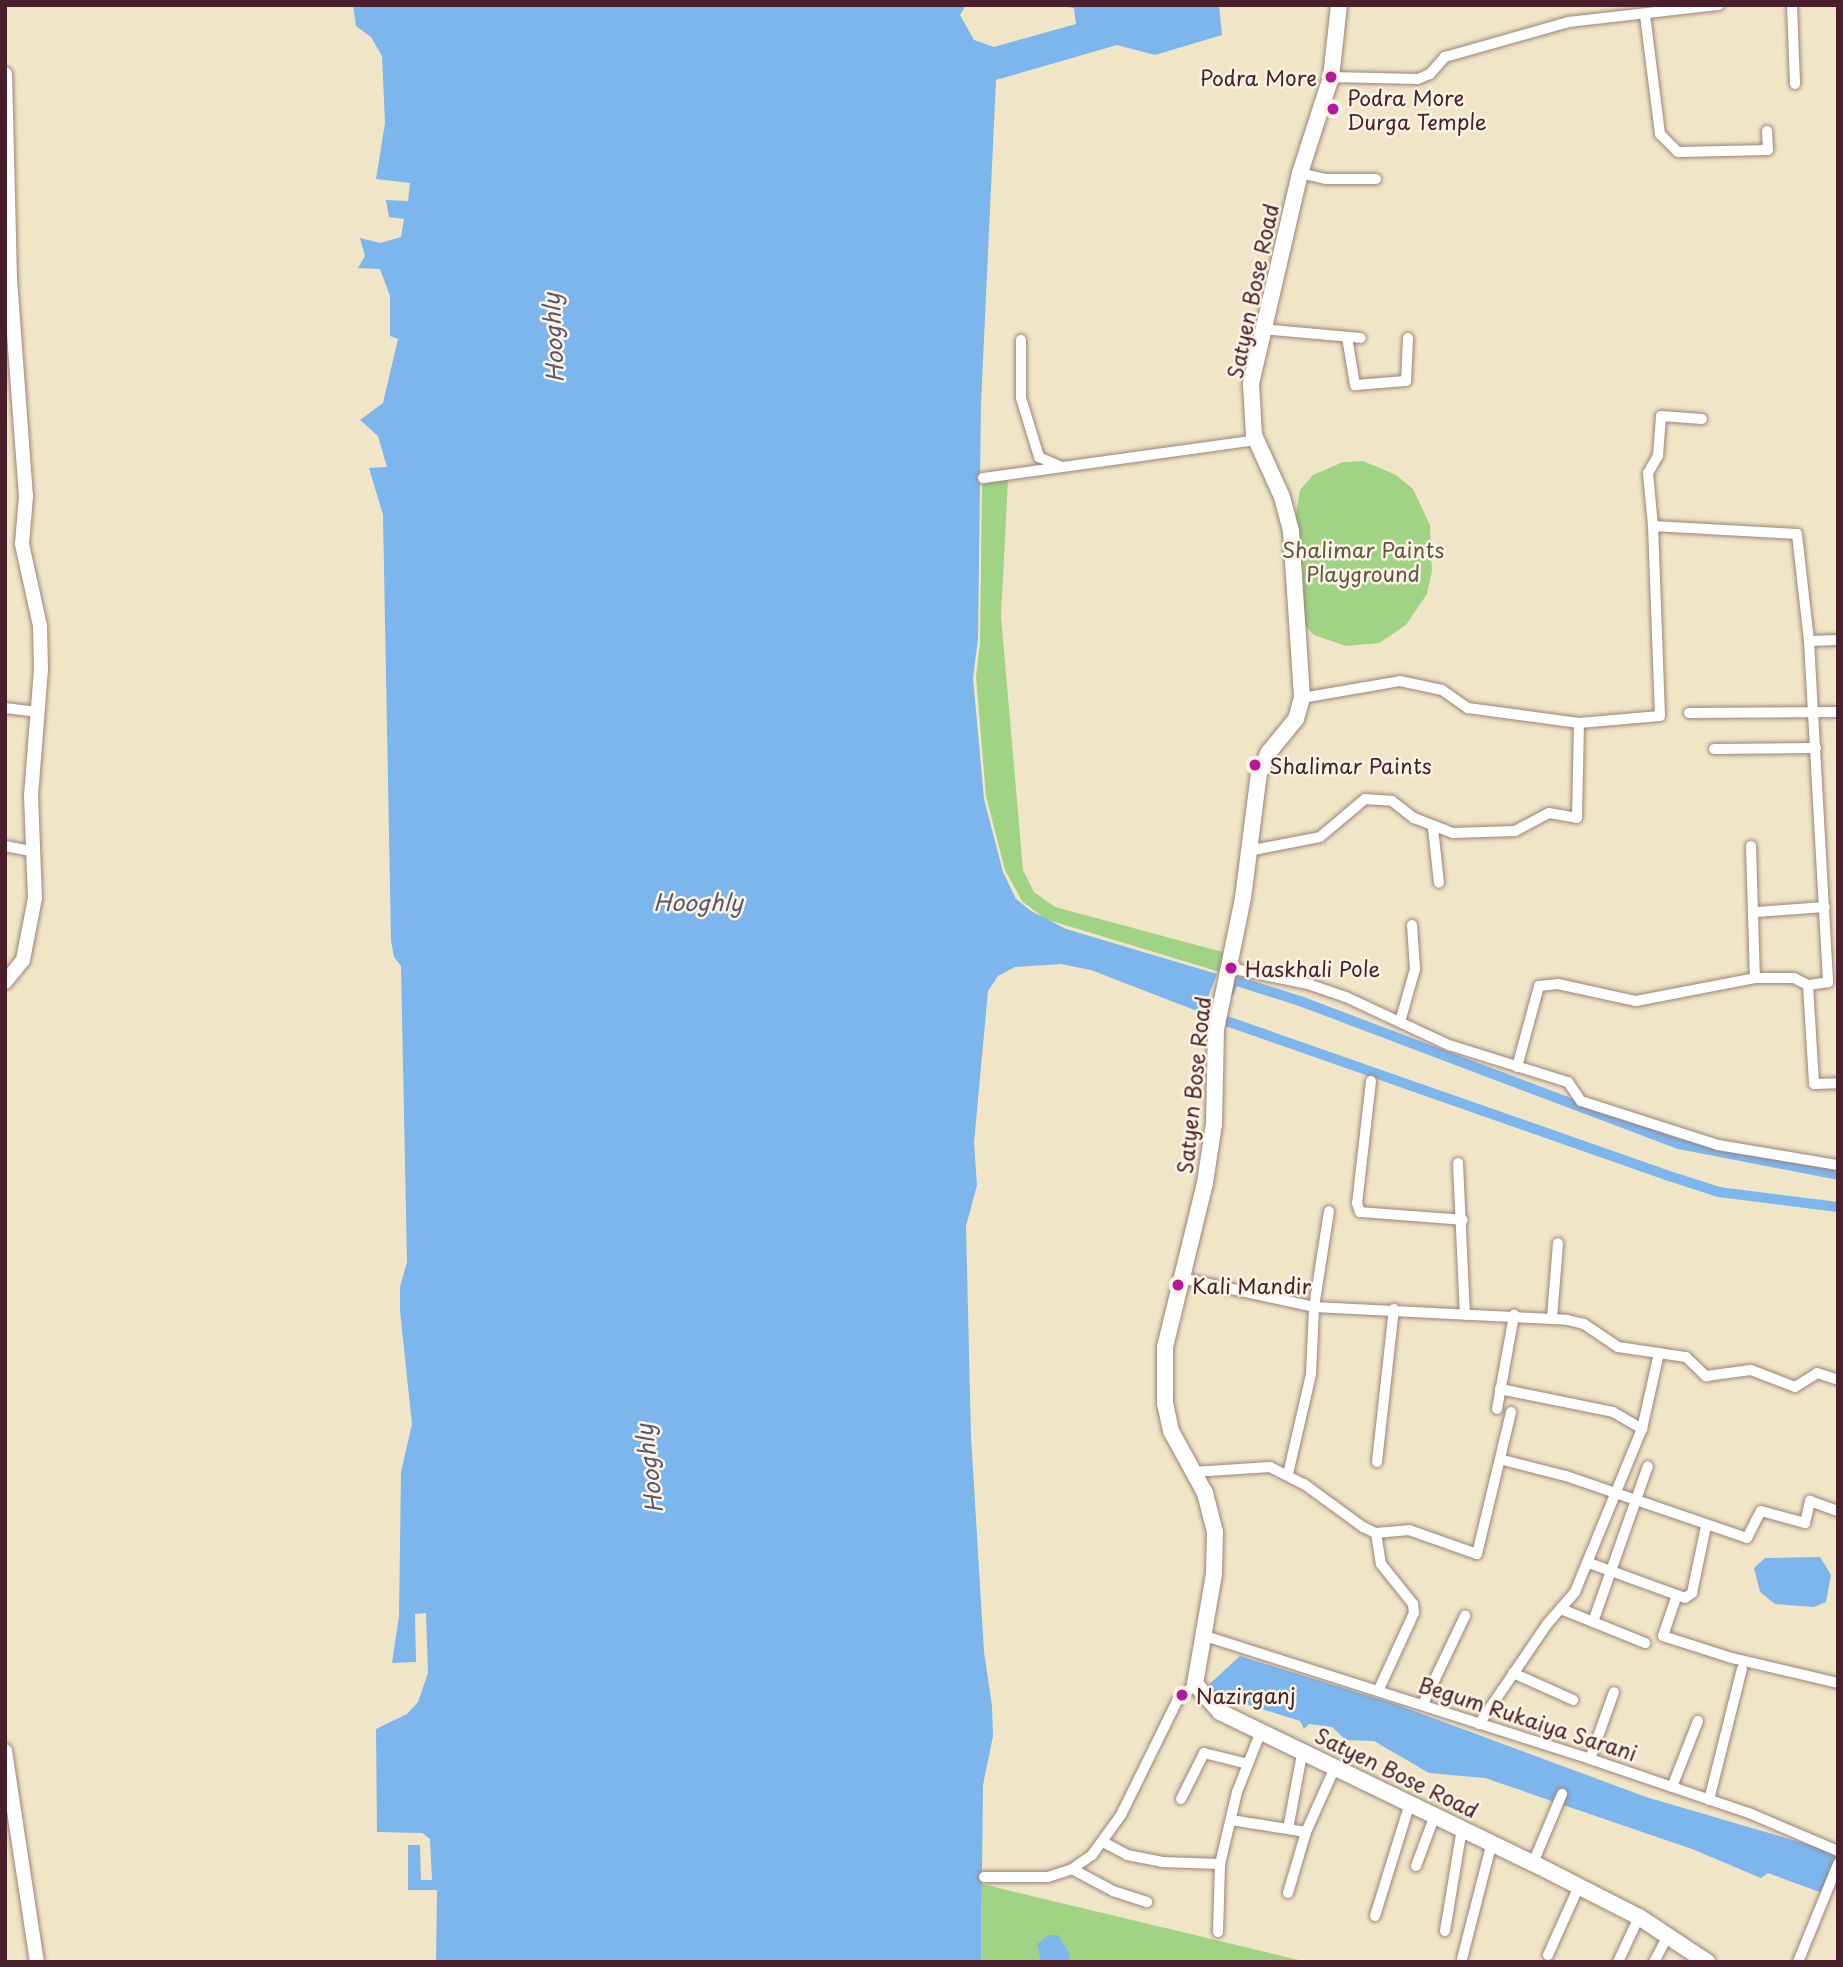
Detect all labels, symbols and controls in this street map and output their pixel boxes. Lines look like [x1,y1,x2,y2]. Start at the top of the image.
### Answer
place label: Podra More [1199,64,1317,90]
marker: Podra More [1323,69,1339,85]
place label: Podra More Durga Temple [1347,84,1488,134]
marker: Podra More Durga Temple [1325,101,1341,117]
street label: Satyen Bose Road [1221,200,1283,382]
water label: Hooghly [537,293,569,383]
park label: Shalimar Paints Playground [1282,536,1444,586]
place label: Shalimar Paints [1269,752,1431,778]
marker: Shalimar Paints [1247,757,1263,773]
water label: Hooghly [653,888,743,916]
place label: Haskhali Pole [1245,955,1381,981]
marker: Haskhali Pole [1223,960,1239,976]
street label: Satyen Bose Road [1171,994,1215,1176]
place label: Kali Mandir [1192,1272,1311,1298]
marker: Kali Mandir [1170,1277,1186,1293]
water label: Hooghly [630,1423,668,1515]
street label: Begum Rukaiya Sarani [1415,1670,1641,1766]
place label: Nazirganj [1196,1682,1296,1708]
marker: Nazirganj [1174,1687,1190,1703]
street label: Satyen Bose Road [1311,1721,1483,1823]

